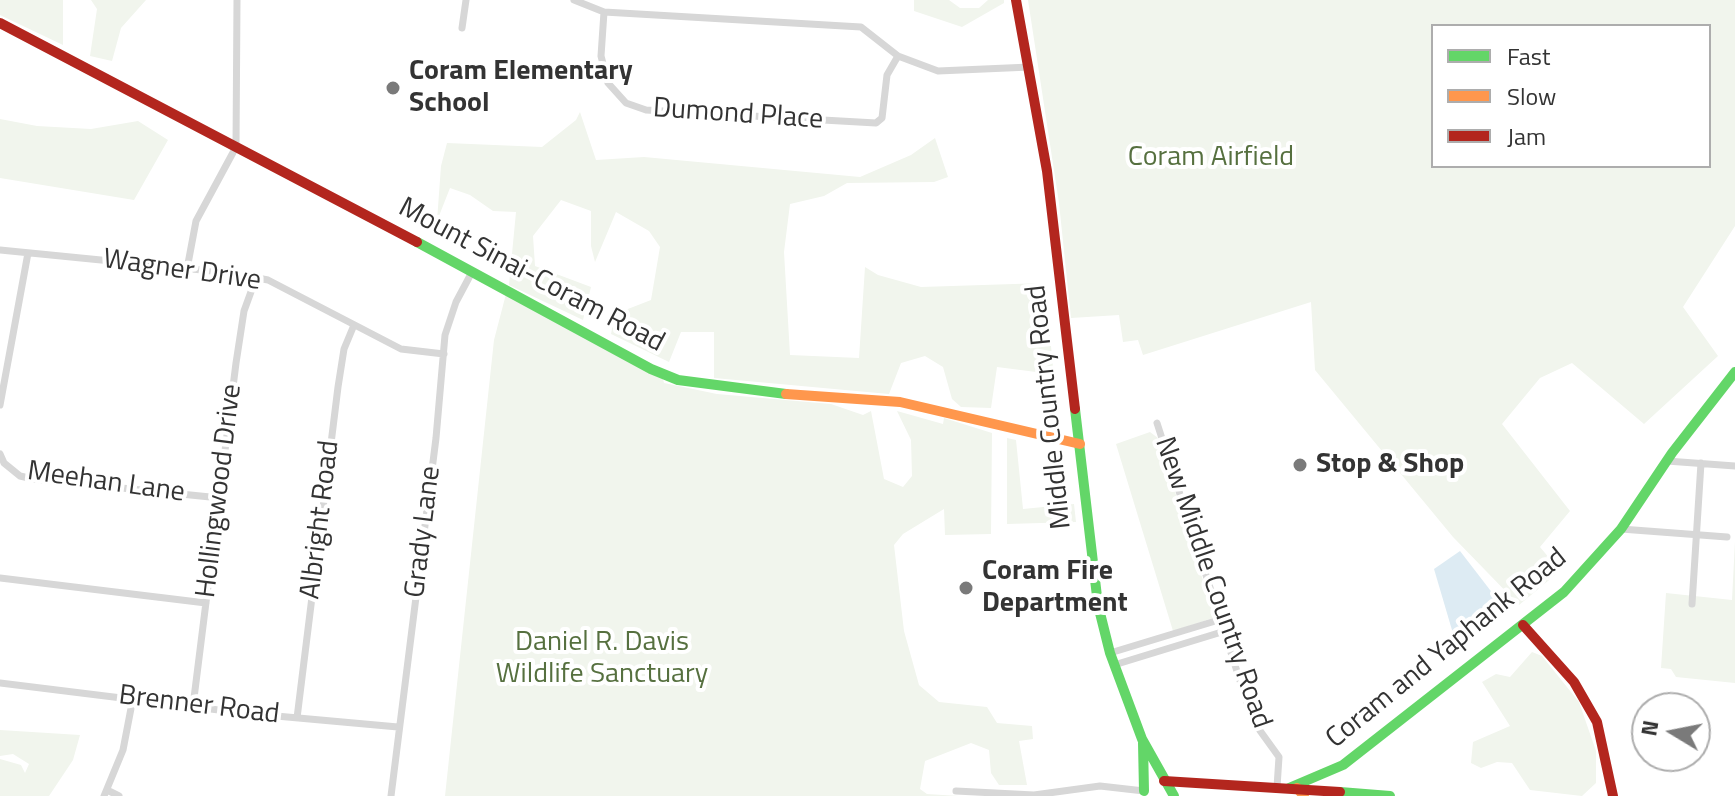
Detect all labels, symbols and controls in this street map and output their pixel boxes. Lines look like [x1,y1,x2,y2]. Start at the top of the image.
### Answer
legend [1431,24,1711,168]
text: Fast [1507,38,1550,74]
place label: Coram Elementary School [409,55,633,121]
text: Slow [1507,78,1556,114]
marker: Coram Elementary School [384,79,402,97]
street label: Dumond Place [652,92,824,138]
text: Jam [1507,118,1546,154]
park label: Coram Airfield [1128,141,1294,175]
street label: Mount Sinai-Coram Road [392,192,670,360]
street label: Wagner Drive [101,243,263,299]
street label: Middle Country Road [1020,283,1080,531]
street label: Hollingwood Drive [190,382,250,600]
street label: New Middle Country Road [1146,433,1278,733]
street label: Albright Road [295,439,347,601]
place label: Stop & Shop [1316,448,1464,482]
street label: Meehan Lane [25,455,187,511]
marker: Stop & Shop [1291,456,1309,474]
street label: Grady Lane [399,464,449,600]
street label: Coram and Yaphank Road [1320,542,1574,756]
place label: Coram Fire Department [982,555,1128,621]
marker: Coram Fire Department [957,579,975,597]
park label: Daniel R. Davis Wildlife Sanctuary [496,626,708,692]
street label: Brenner Road [117,679,281,733]
north arrow [1631,692,1711,772]
text: N [1631,718,1667,739]

